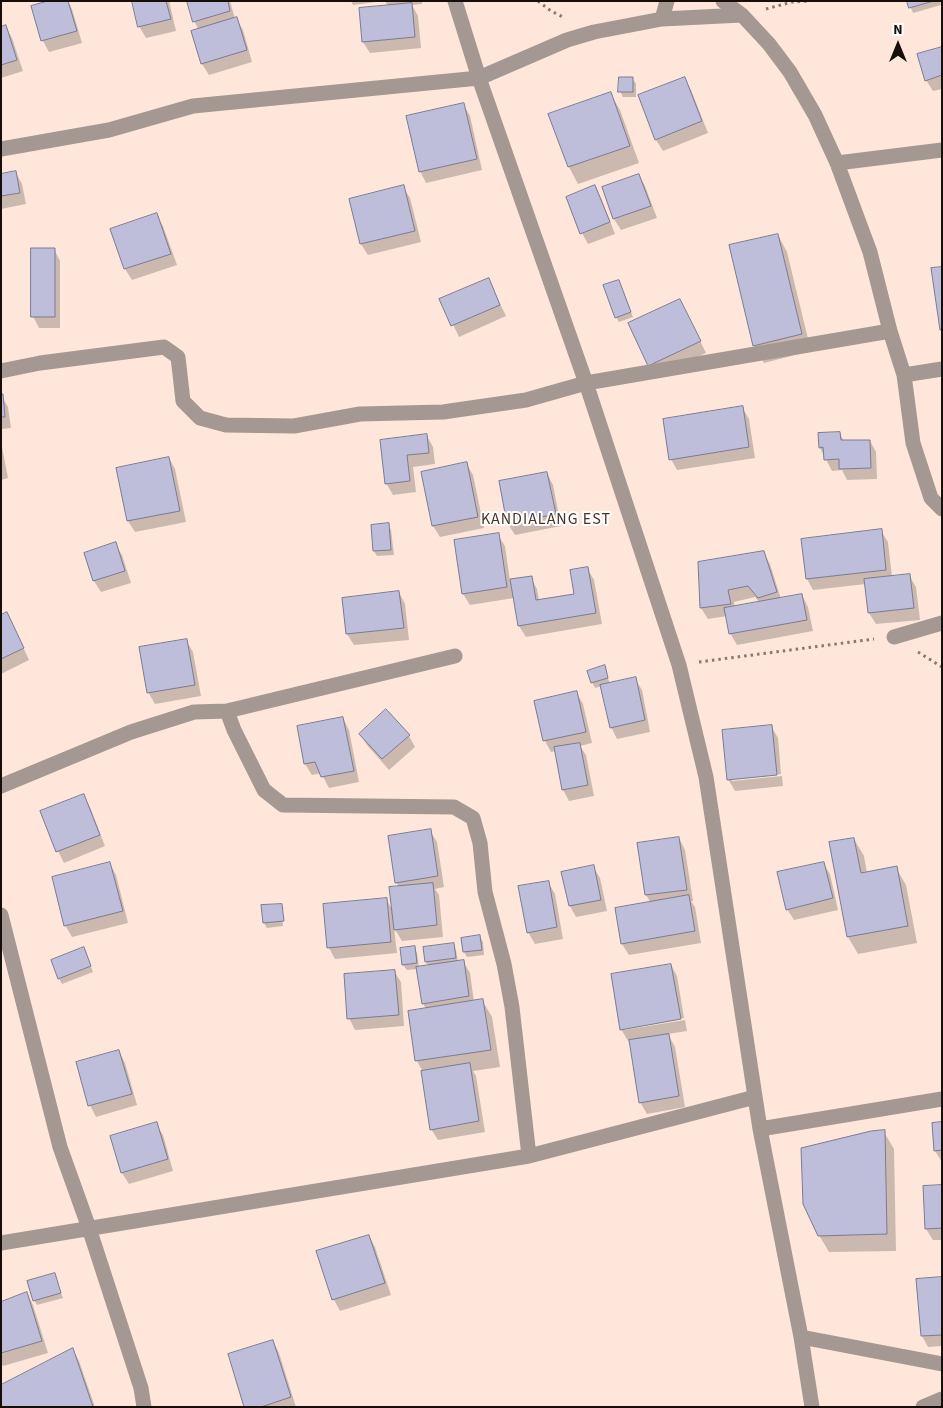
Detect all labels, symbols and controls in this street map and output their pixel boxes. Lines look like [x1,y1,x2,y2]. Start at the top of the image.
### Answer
north arrow [873,20,923,70]
text: N [893,20,903,40]
district label: KANDIALANG EST [479,510,613,530]

